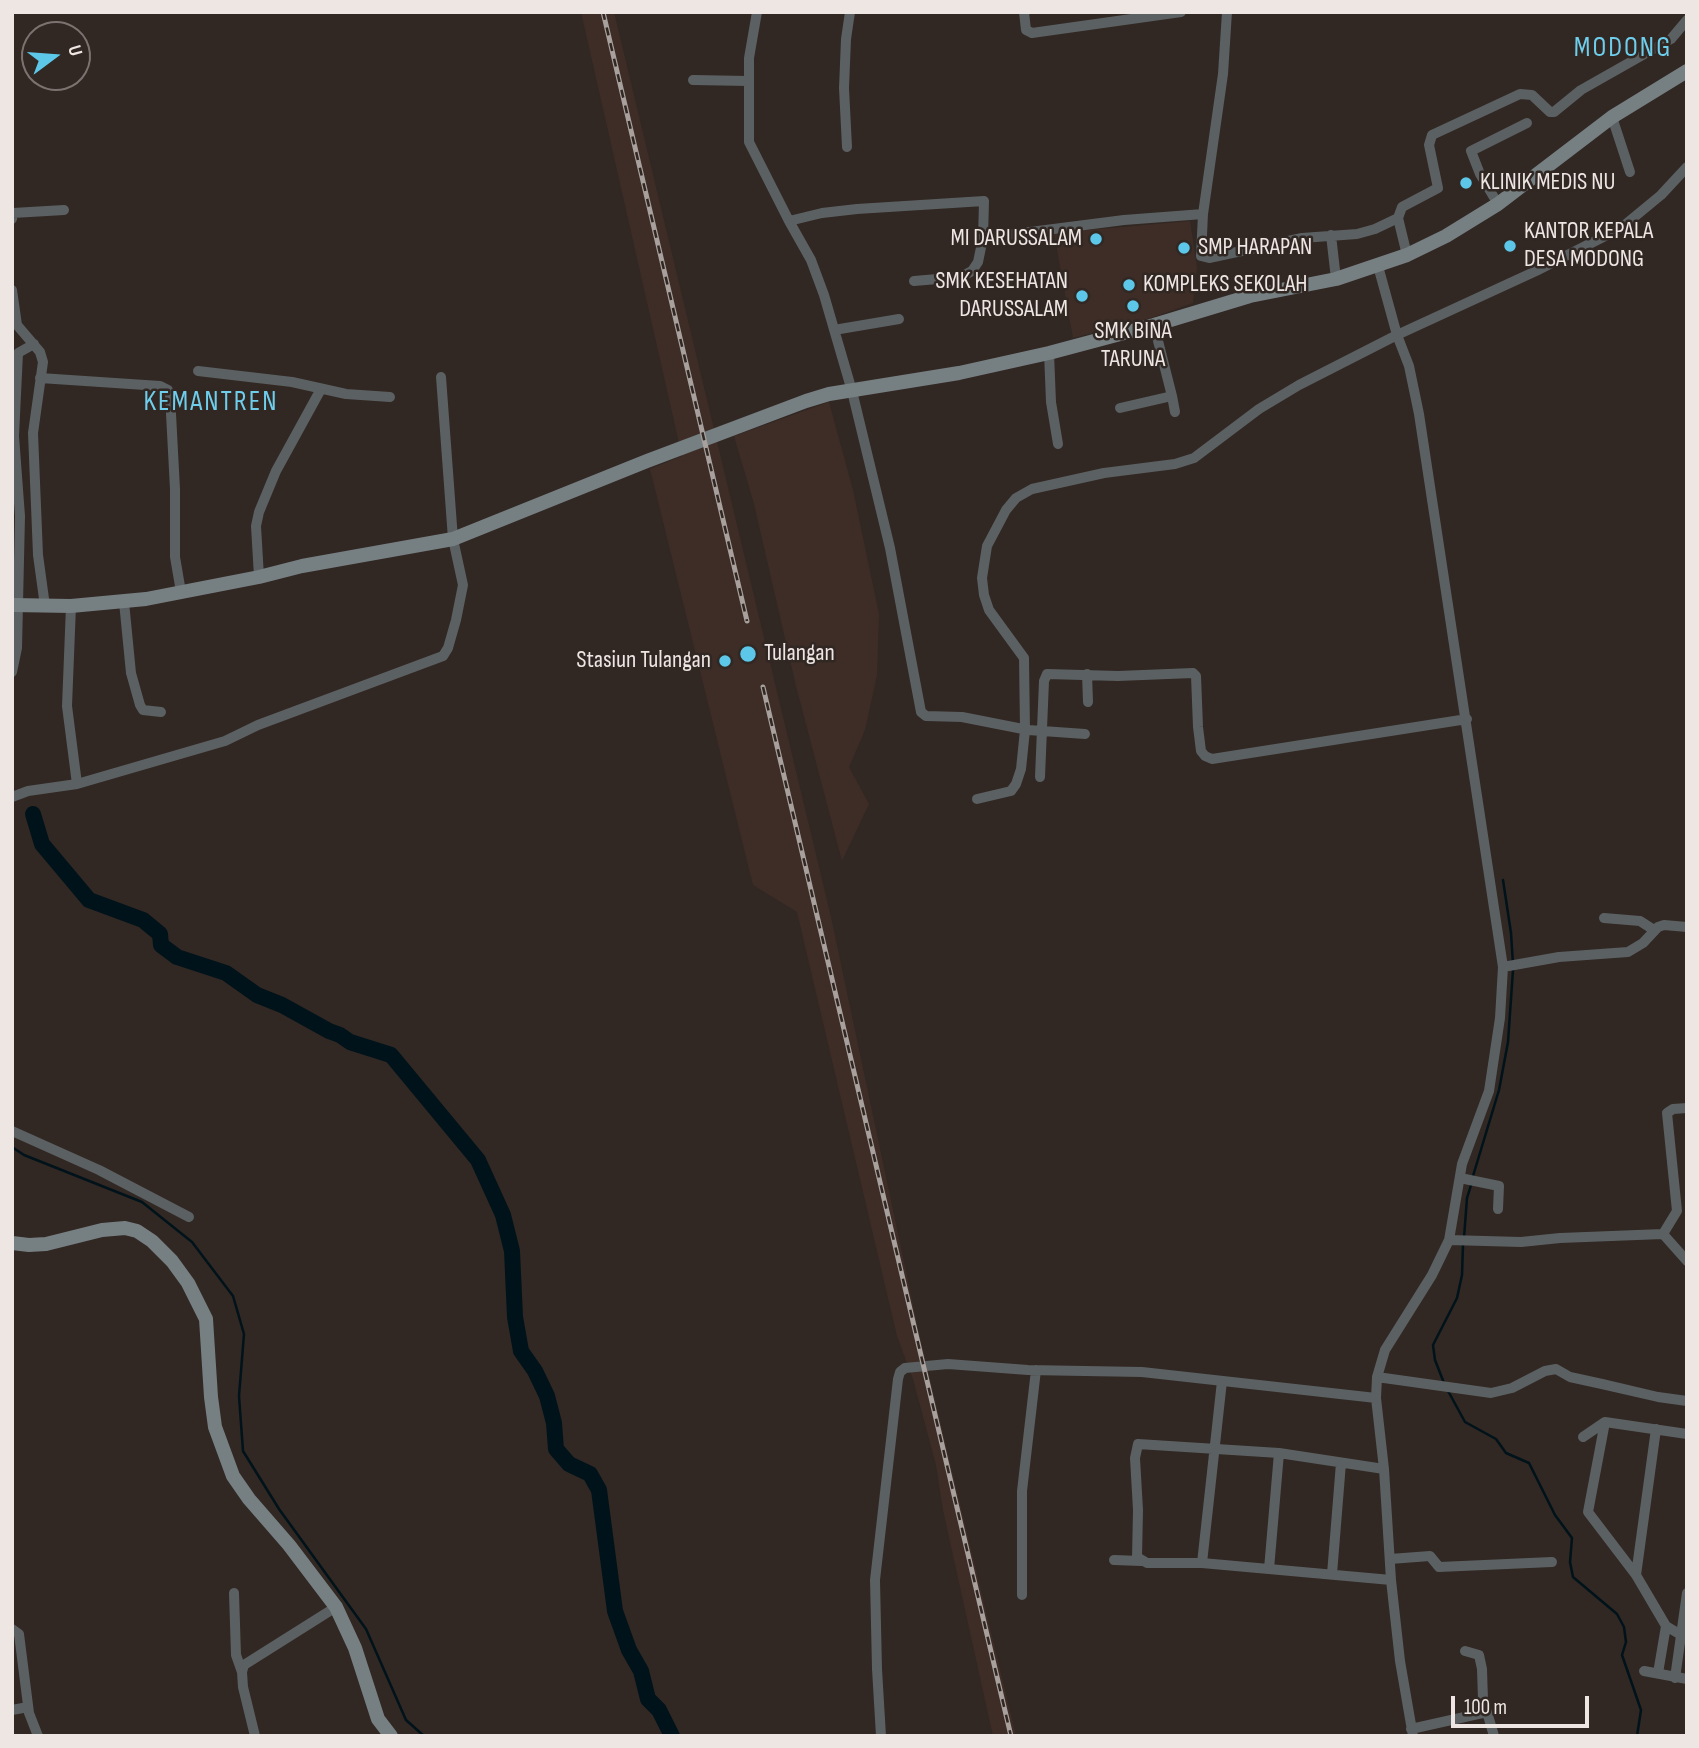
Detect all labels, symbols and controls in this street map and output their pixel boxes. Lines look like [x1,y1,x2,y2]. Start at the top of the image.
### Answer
north arrow [21,21,91,91]
district label: MODONG [1575,32,1671,66]
text: U [62,43,87,59]
place label: KLINIK MEDIS NU [1480,169,1615,197]
marker: KLINIK MEDIS NU [1458,175,1474,191]
place label: KANTOR KEPALA DESA MODONG [1524,218,1653,274]
place label: MI DARUSSALAM [950,225,1082,253]
marker: MI DARUSSALAM [1088,231,1104,247]
place label: SMP HARAPAN [1198,234,1312,262]
marker: KANTOR KEPALA DESA MODONG [1502,238,1518,254]
marker: SMP HARAPAN [1176,240,1192,256]
place label: SMK KESEHATAN DARUSSALAM [935,268,1068,324]
place label: KOMPLEKS SEKOLAH [1143,271,1308,299]
marker: KOMPLEKS SEKOLAH [1121,277,1137,293]
marker: SMK KESEHATAN DARUSSALAM [1074,288,1090,304]
marker: SMK BINA TARUNA [1125,298,1141,314]
place label: SMK BINA TARUNA [1094,318,1172,374]
district label: KEMANTREN [145,386,277,420]
place label: Tulangan [764,640,835,668]
marker: Tulangan [738,644,758,664]
place label: Stasiun Tulangan [576,647,711,675]
marker: Stasiun Tulangan [717,653,733,669]
scale bar [1454,1682,1592,1726]
text: 100 m [1464,1695,1507,1720]

